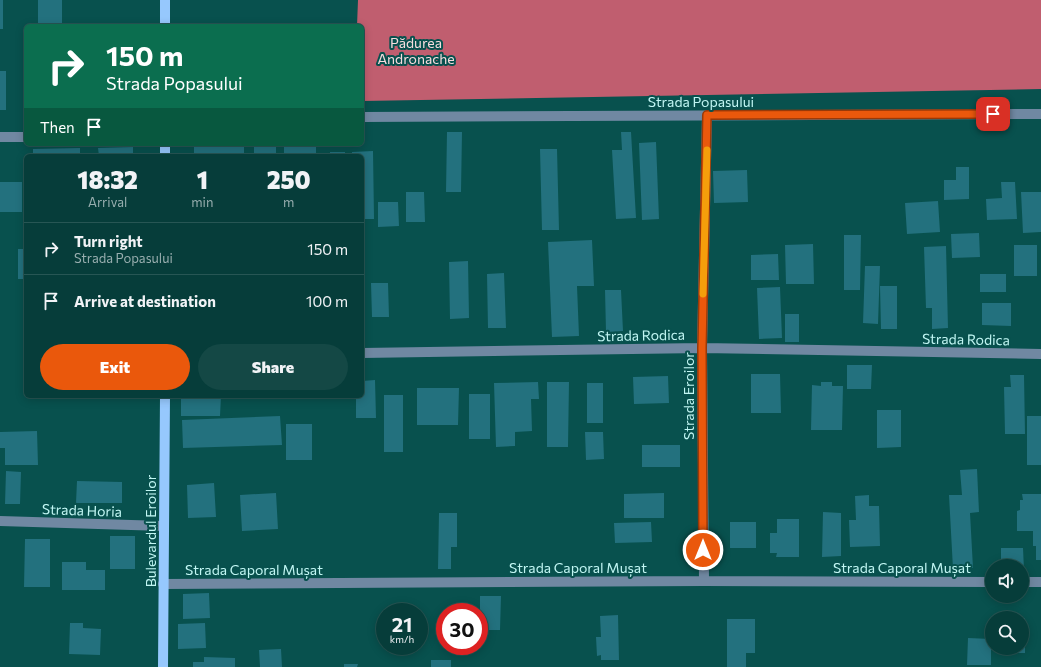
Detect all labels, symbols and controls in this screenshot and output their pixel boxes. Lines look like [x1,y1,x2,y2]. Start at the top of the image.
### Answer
park label: Pădurea Andronache [377,34,455,67]
text: 150 m [106,38,183,72]
icon: right [40,40,92,92]
text: Strada Popasului [106,72,243,94]
street label: Strada Popasului [648,93,754,110]
pin [976,97,1010,131]
icon: arrive [982,103,1004,125]
icon: arrive [83,116,105,138]
text: Then [40,118,75,136]
text: 18:32 [77,165,138,194]
text: 1 [197,165,208,194]
text: 250 [267,165,311,194]
text: Arrival [88,194,127,210]
text: min [191,194,213,210]
text: m [283,194,294,210]
text: Turn right [74,232,143,250]
icon: right [40,238,62,260]
text: 150 m [307,240,348,258]
text: Strada Popasului [74,250,173,266]
icon: arrive [40,290,62,312]
text: Arrive at destination [74,292,216,310]
text: 100 m [306,292,348,310]
street label: Strada Rodica [597,326,685,344]
street label: Strada Rodica [922,330,1010,348]
button: Exit [40,344,190,390]
button: Share [198,344,348,390]
street label: Strada Eroilor [680,352,697,440]
street label: Bulevardul Eroilor [142,474,159,587]
street label: Strada Horia [42,500,122,520]
position arrow [682,529,724,571]
street label: Strada Caporal Mușat [509,559,647,577]
street label: Strada Caporal Mușat [833,559,971,577]
map controls [985,559,1029,655]
button: sound [985,559,1029,603]
street label: Strada Caporal Mușat [185,561,323,579]
speed limit sign: 30 [436,603,488,655]
button: search [985,611,1029,655]
text: 21 [392,612,412,636]
text: km/h [390,633,414,645]

